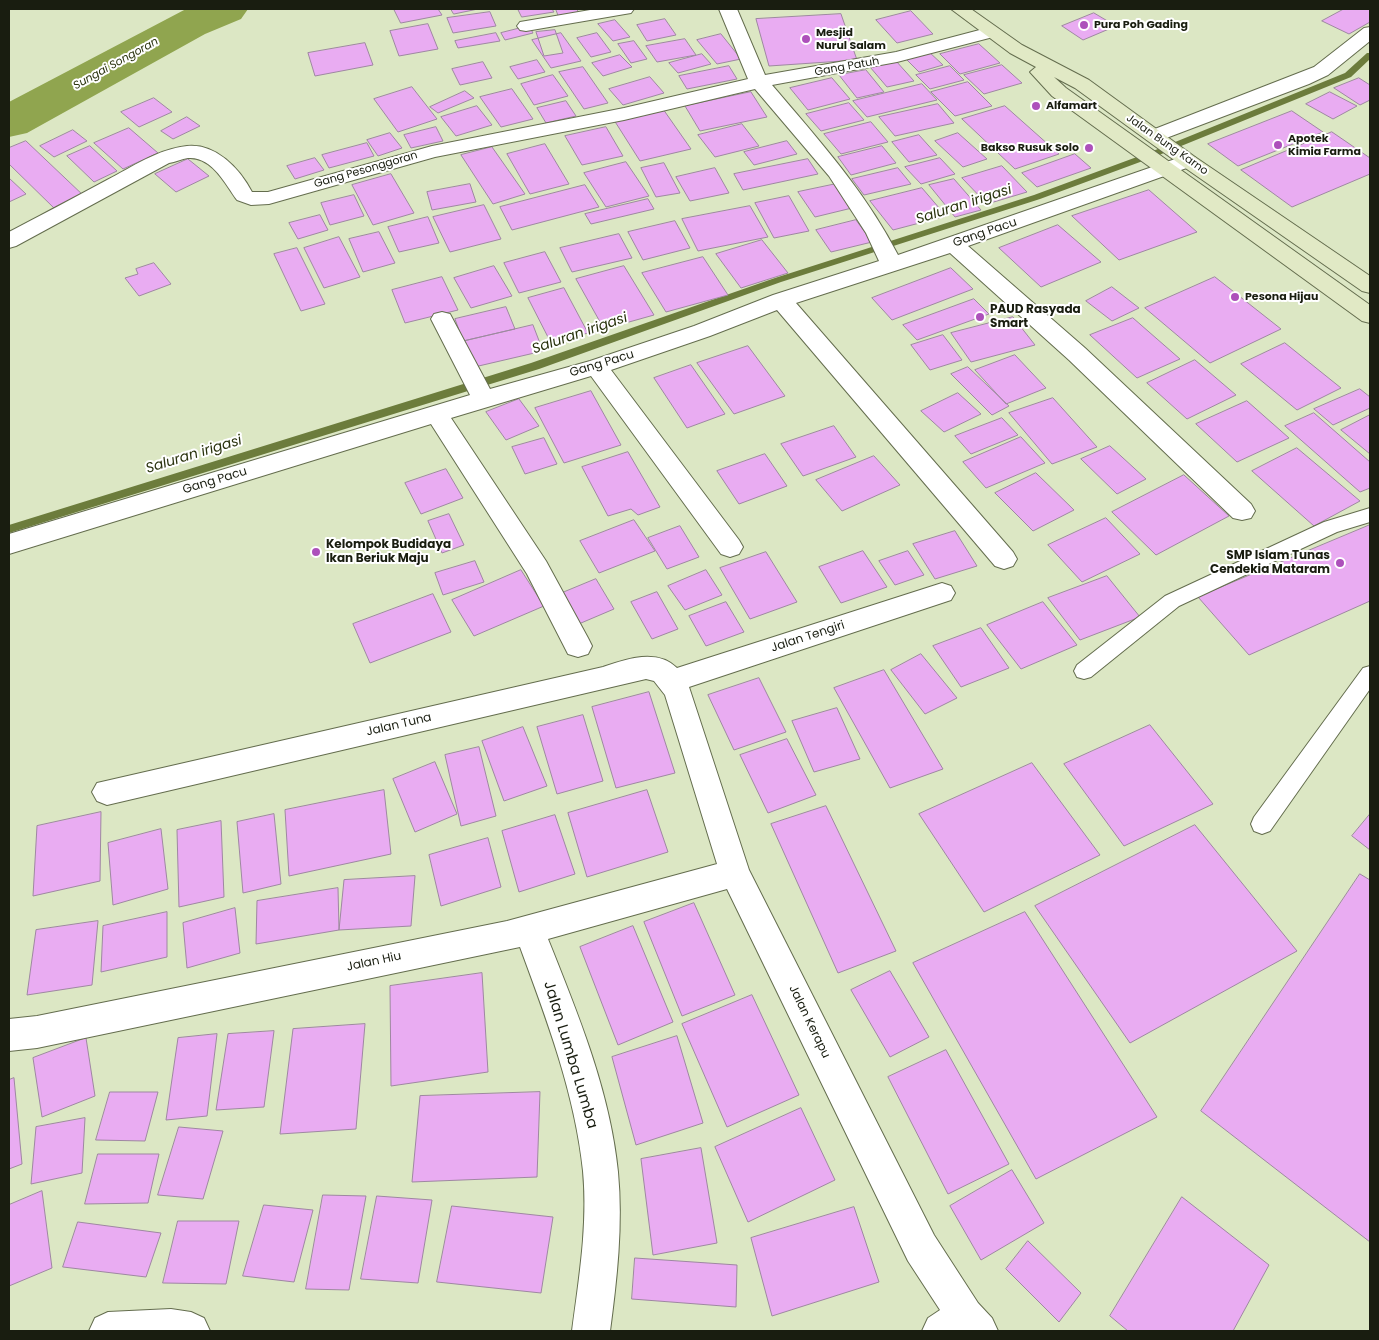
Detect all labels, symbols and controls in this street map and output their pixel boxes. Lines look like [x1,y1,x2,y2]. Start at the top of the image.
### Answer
place label: Pura Poh Gading [1094,18,1188,32]
marker: Pura Poh Gading [1078,19,1090,31]
place label: Mesjid Nurul Salam [816,26,886,52]
marker: Mesjid Nurul Salam [800,33,812,45]
water label: Sungai Songoran [71,35,161,93]
street label: Gang Patuh [814,55,880,79]
place label: Alfamart [1046,99,1097,113]
marker: Alfamart [1030,100,1042,112]
street label: Jalan Bung Karno [1124,112,1210,178]
place label: Apotek Kimia Farma [1288,132,1361,158]
marker: Apotek Kimia Farma [1272,139,1284,151]
place label: Bakso Rusuk Solo [981,141,1079,155]
marker: Bakso Rusuk Solo [1083,142,1095,154]
street label: Gang Pesonggoran [313,149,419,191]
water label: Saluran irigasi [914,182,1014,228]
street label: Gang Pacu [951,215,1019,251]
place label: Pesona Hijau [1245,290,1318,304]
marker: Pesona Hijau [1229,291,1241,303]
place label: PAUD Rasyada Smart [990,303,1081,331]
water label: Saluran irigasi [530,310,630,358]
marker: PAUD Rasyada Smart [974,311,986,323]
street label: Gang Pacu [568,347,636,381]
water label: Saluran irigasi [144,432,244,478]
street label: Gang Pacu [181,464,249,498]
place label: Kelompok Budidaya Ikan Beriuk Maju [326,538,451,566]
marker: Kelompok Budidaya Ikan Beriuk Maju [310,546,322,558]
place label: SMP Islam Tunas Cendekia Mataram [1210,549,1330,577]
marker: SMP Islam Tunas Cendekia Mataram [1334,557,1346,569]
street label: Jalan Tengiri [769,618,847,656]
street label: Jalan Tuna [365,711,433,739]
street label: Jalan Hiu [345,949,403,975]
street label: Jalan Lumba Lumba [539,979,601,1131]
street label: Jalan Kerapu [785,983,833,1061]

